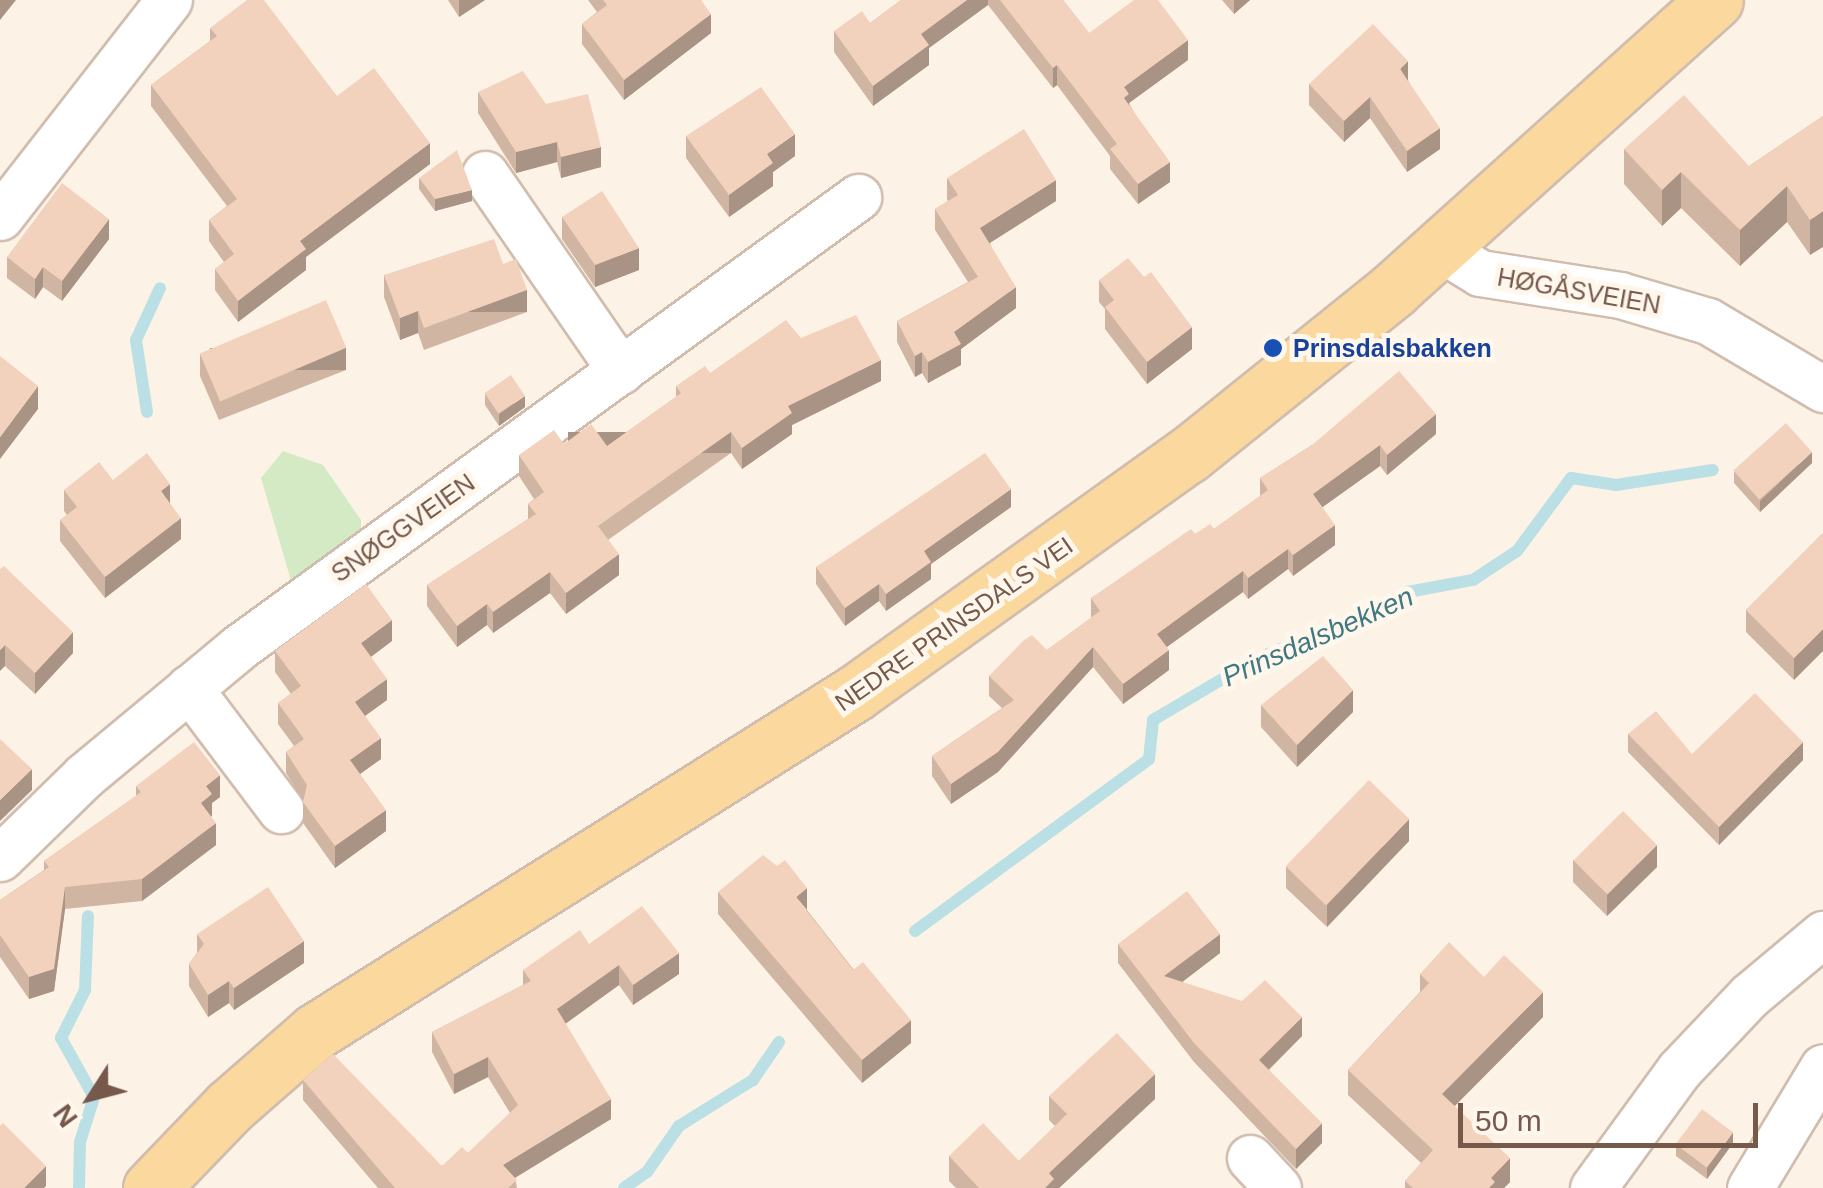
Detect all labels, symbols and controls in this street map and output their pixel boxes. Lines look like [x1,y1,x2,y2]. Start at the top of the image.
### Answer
street label: HØGÅSVEIEN [1495,262,1663,320]
place label: Prinsdalsbakken [1293,333,1492,363]
marker: Prinsdalsbakken [1262,337,1284,359]
street label: SNØGGVEIEN [326,468,480,588]
street label: NEDRE PRINSDALS VEI [829,530,1079,718]
water label: Prinsdalsbekken [1217,580,1419,694]
north arrow [40,1048,140,1148]
scale bar [1463,1083,1763,1145]
text: N [47,1099,84,1133]
text: 50 m [1475,1104,1542,1137]

